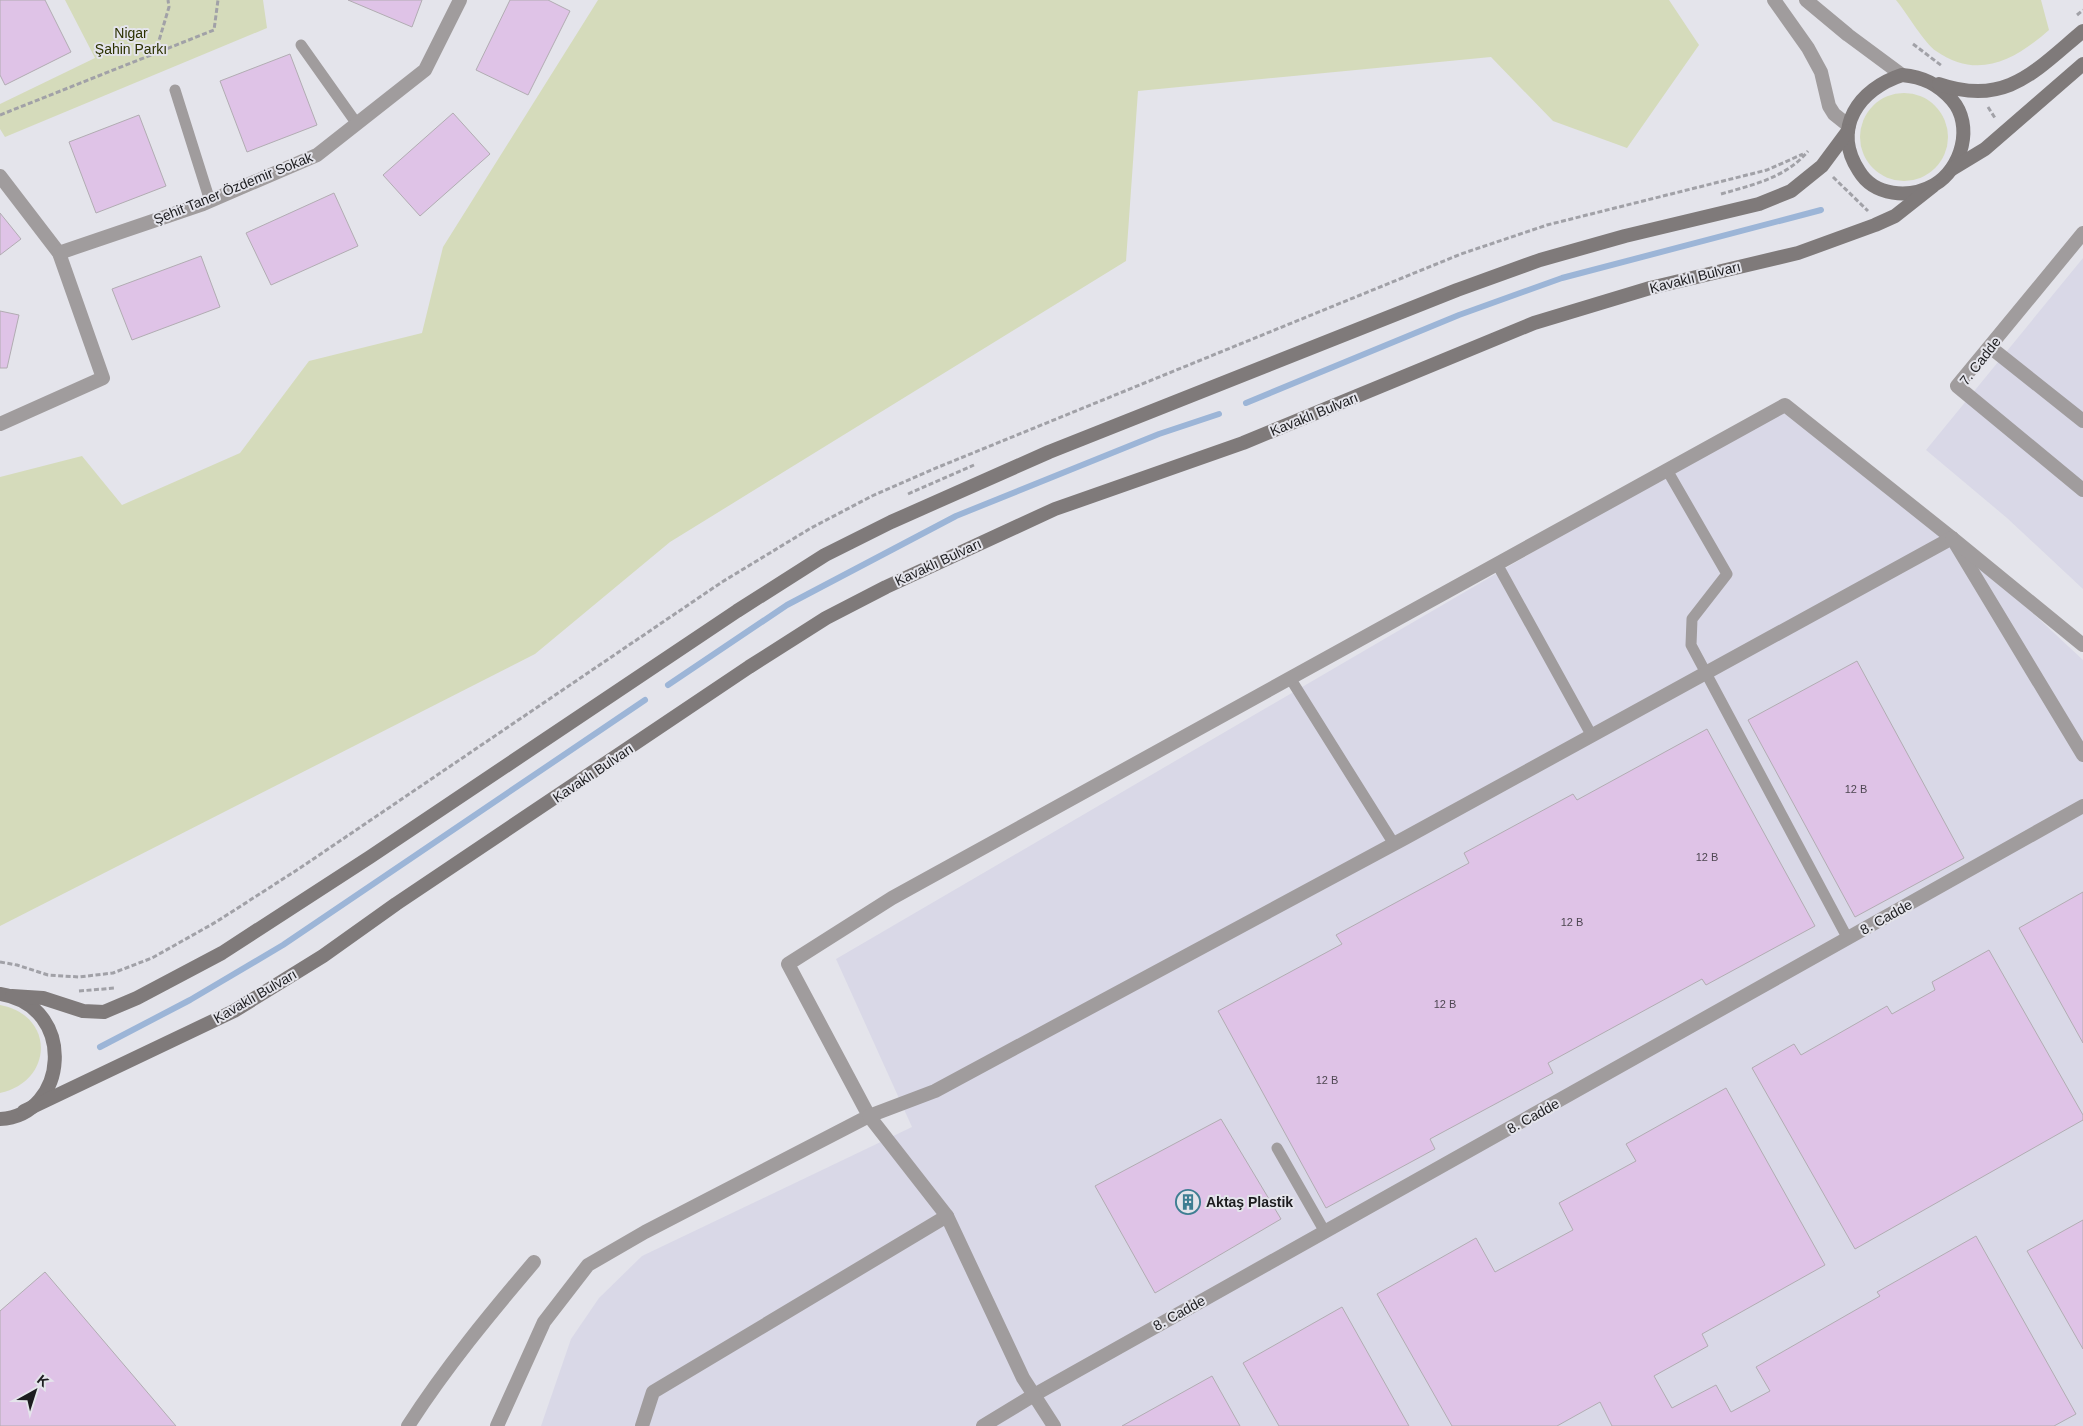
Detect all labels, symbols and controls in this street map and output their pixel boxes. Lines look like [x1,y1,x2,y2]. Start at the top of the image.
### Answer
park label: Nigar Şahin Parkı [95,25,167,57]
street label: Şehit Taner Özdemir Sokak [151,147,316,227]
street label: Kavaklı Bulvarı [1648,258,1742,296]
street label: 7. Cadde [1956,334,2004,388]
street label: Kavaklı Bulvarı [1268,389,1360,439]
street label: Kavaklı Bulvarı [892,535,984,589]
street label: Kavaklı Bulvarı [550,740,636,806]
house number: 12 B [1845,783,1867,795]
house number: 12 B [1696,851,1718,863]
street label: 8. Cadde [1857,896,1915,938]
house number: 12 B [1561,916,1583,928]
street label: Kavaklı Bulvarı [211,966,299,1026]
house number: 12 B [1434,998,1456,1010]
house number: 12 B [1316,1074,1338,1086]
street label: 8. Cadde [1504,1095,1562,1137]
building icon: Aktaş Plastik [1175,1189,1201,1215]
place label: Aktaş Plastik [1206,1194,1293,1210]
street label: 8. Cadde [1150,1292,1208,1334]
north arrow [10,1366,60,1416]
text: K [34,1371,52,1390]

